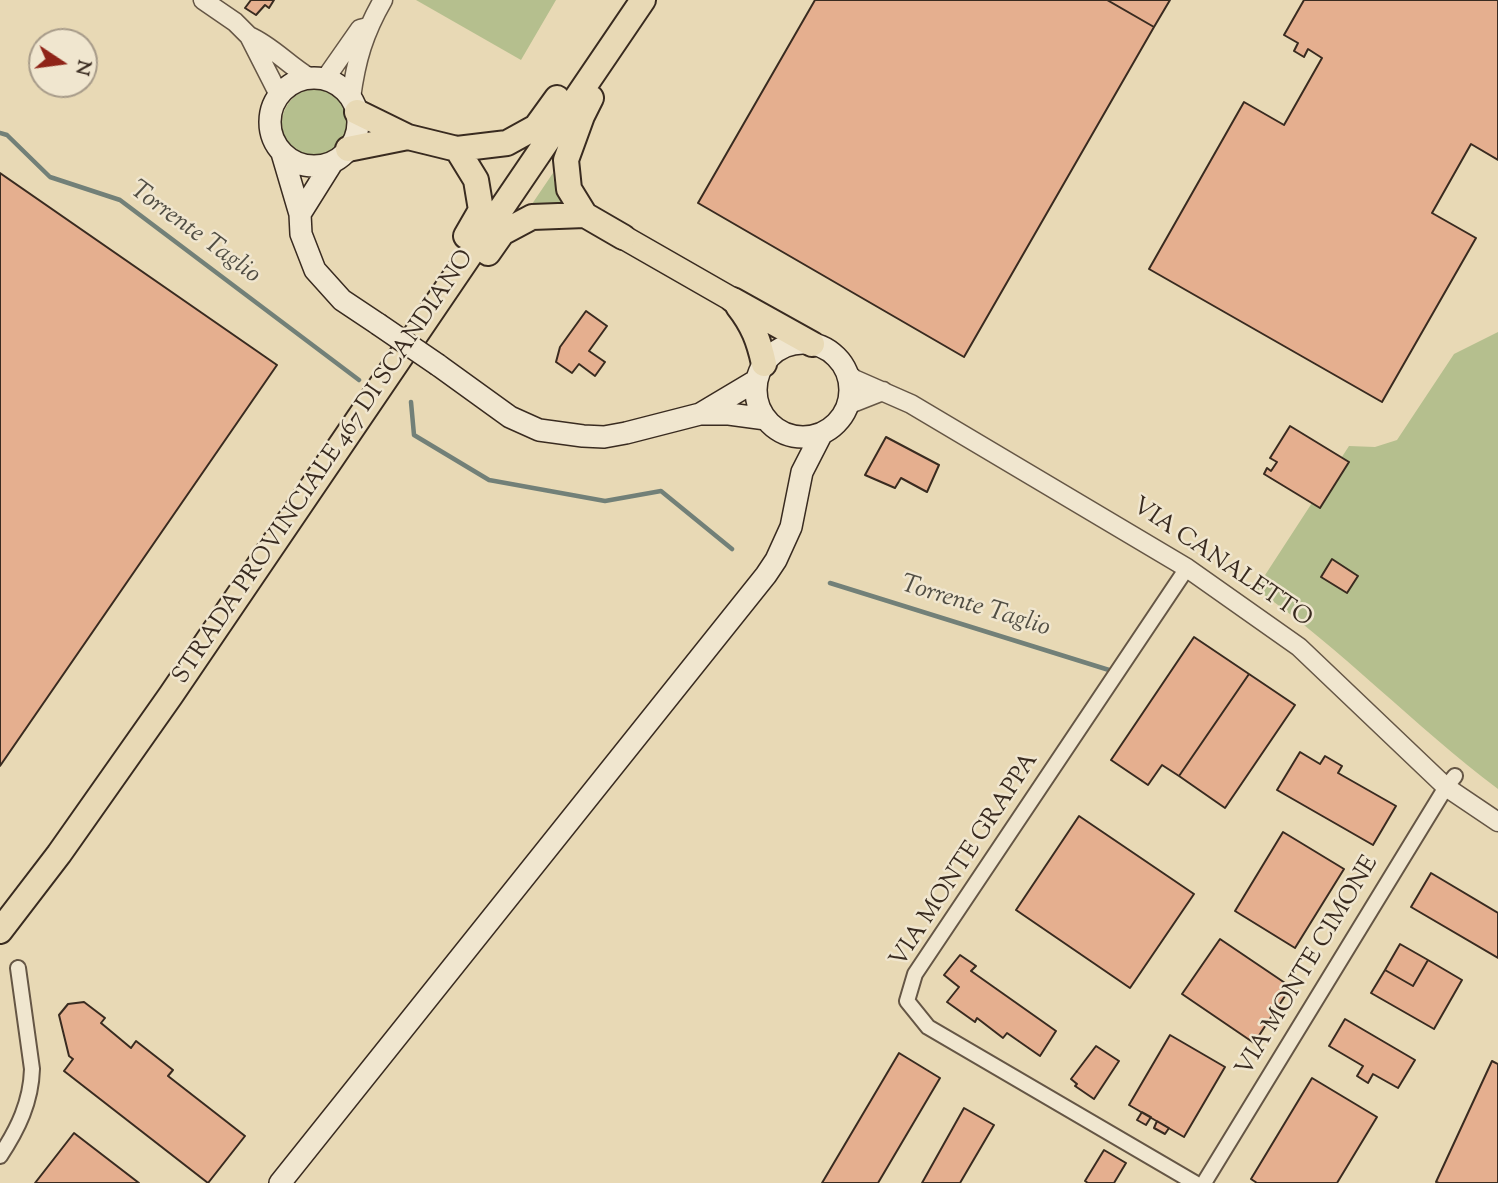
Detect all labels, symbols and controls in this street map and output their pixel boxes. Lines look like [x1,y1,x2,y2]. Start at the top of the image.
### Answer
north arrow [28,28,98,98]
text: N [67,57,97,78]
water label: Torrente Taglio [122,176,266,292]
street label: STRADA PROVINCIALE 467 DI SCANDIANO [168,245,482,691]
street label: VIA CANALETTO [1125,493,1317,635]
water label: Torrente Taglio [897,570,1053,646]
street label: VIA MONTE GRAPPA [886,748,1046,974]
street label: VIA MONTE CIMONE [1232,852,1386,1082]

